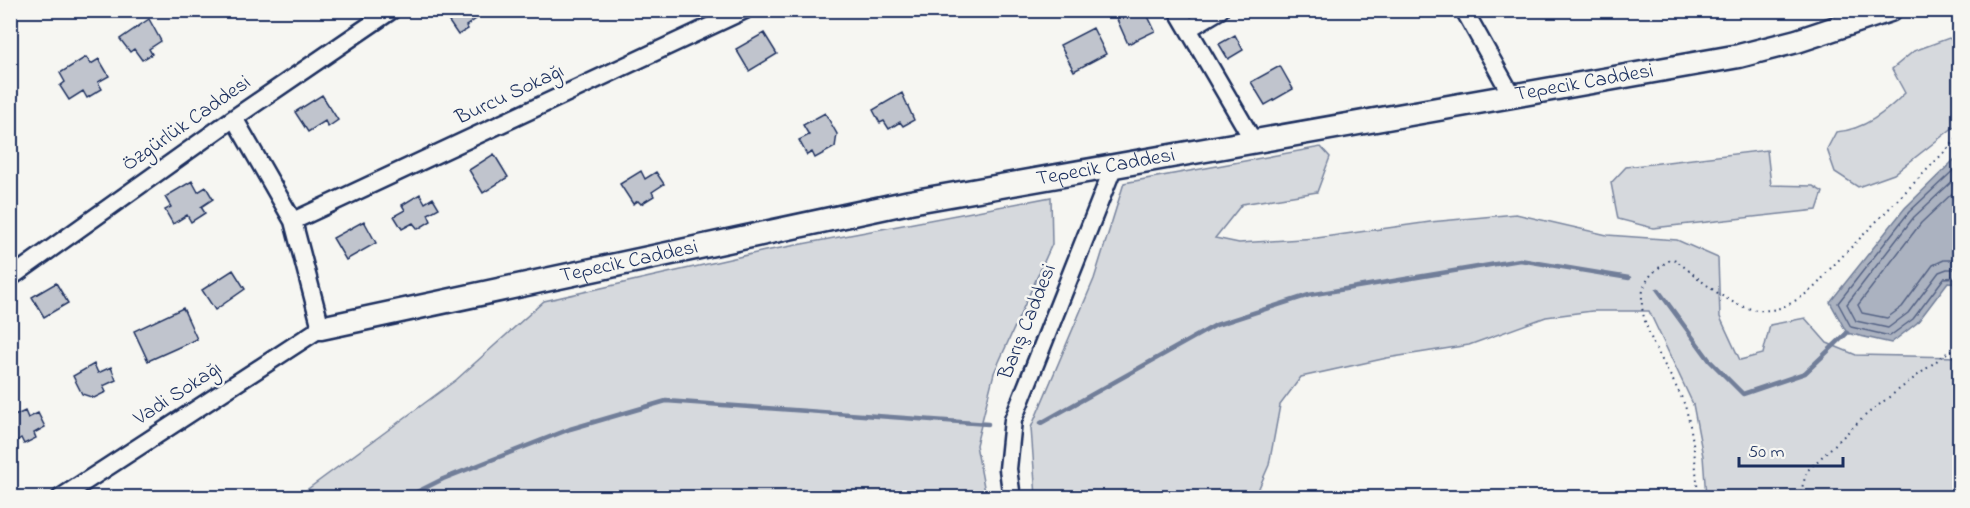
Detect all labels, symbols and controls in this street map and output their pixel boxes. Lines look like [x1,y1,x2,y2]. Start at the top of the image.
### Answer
street label: Tepecik Caddesi [1513,56,1656,110]
street label: Burcu Sokağı [450,57,570,135]
street label: Özgürlük Caddesi [117,68,259,181]
street label: Tepecik Caddesi [1034,141,1177,194]
street label: Tepecik Caddesi [557,233,701,291]
street label: Barış Caddesi [991,260,1065,385]
street label: Vadi Sokağı [127,354,229,436]
scale bar [1739,430,1842,468]
text: 50 m [1748,440,1785,466]

